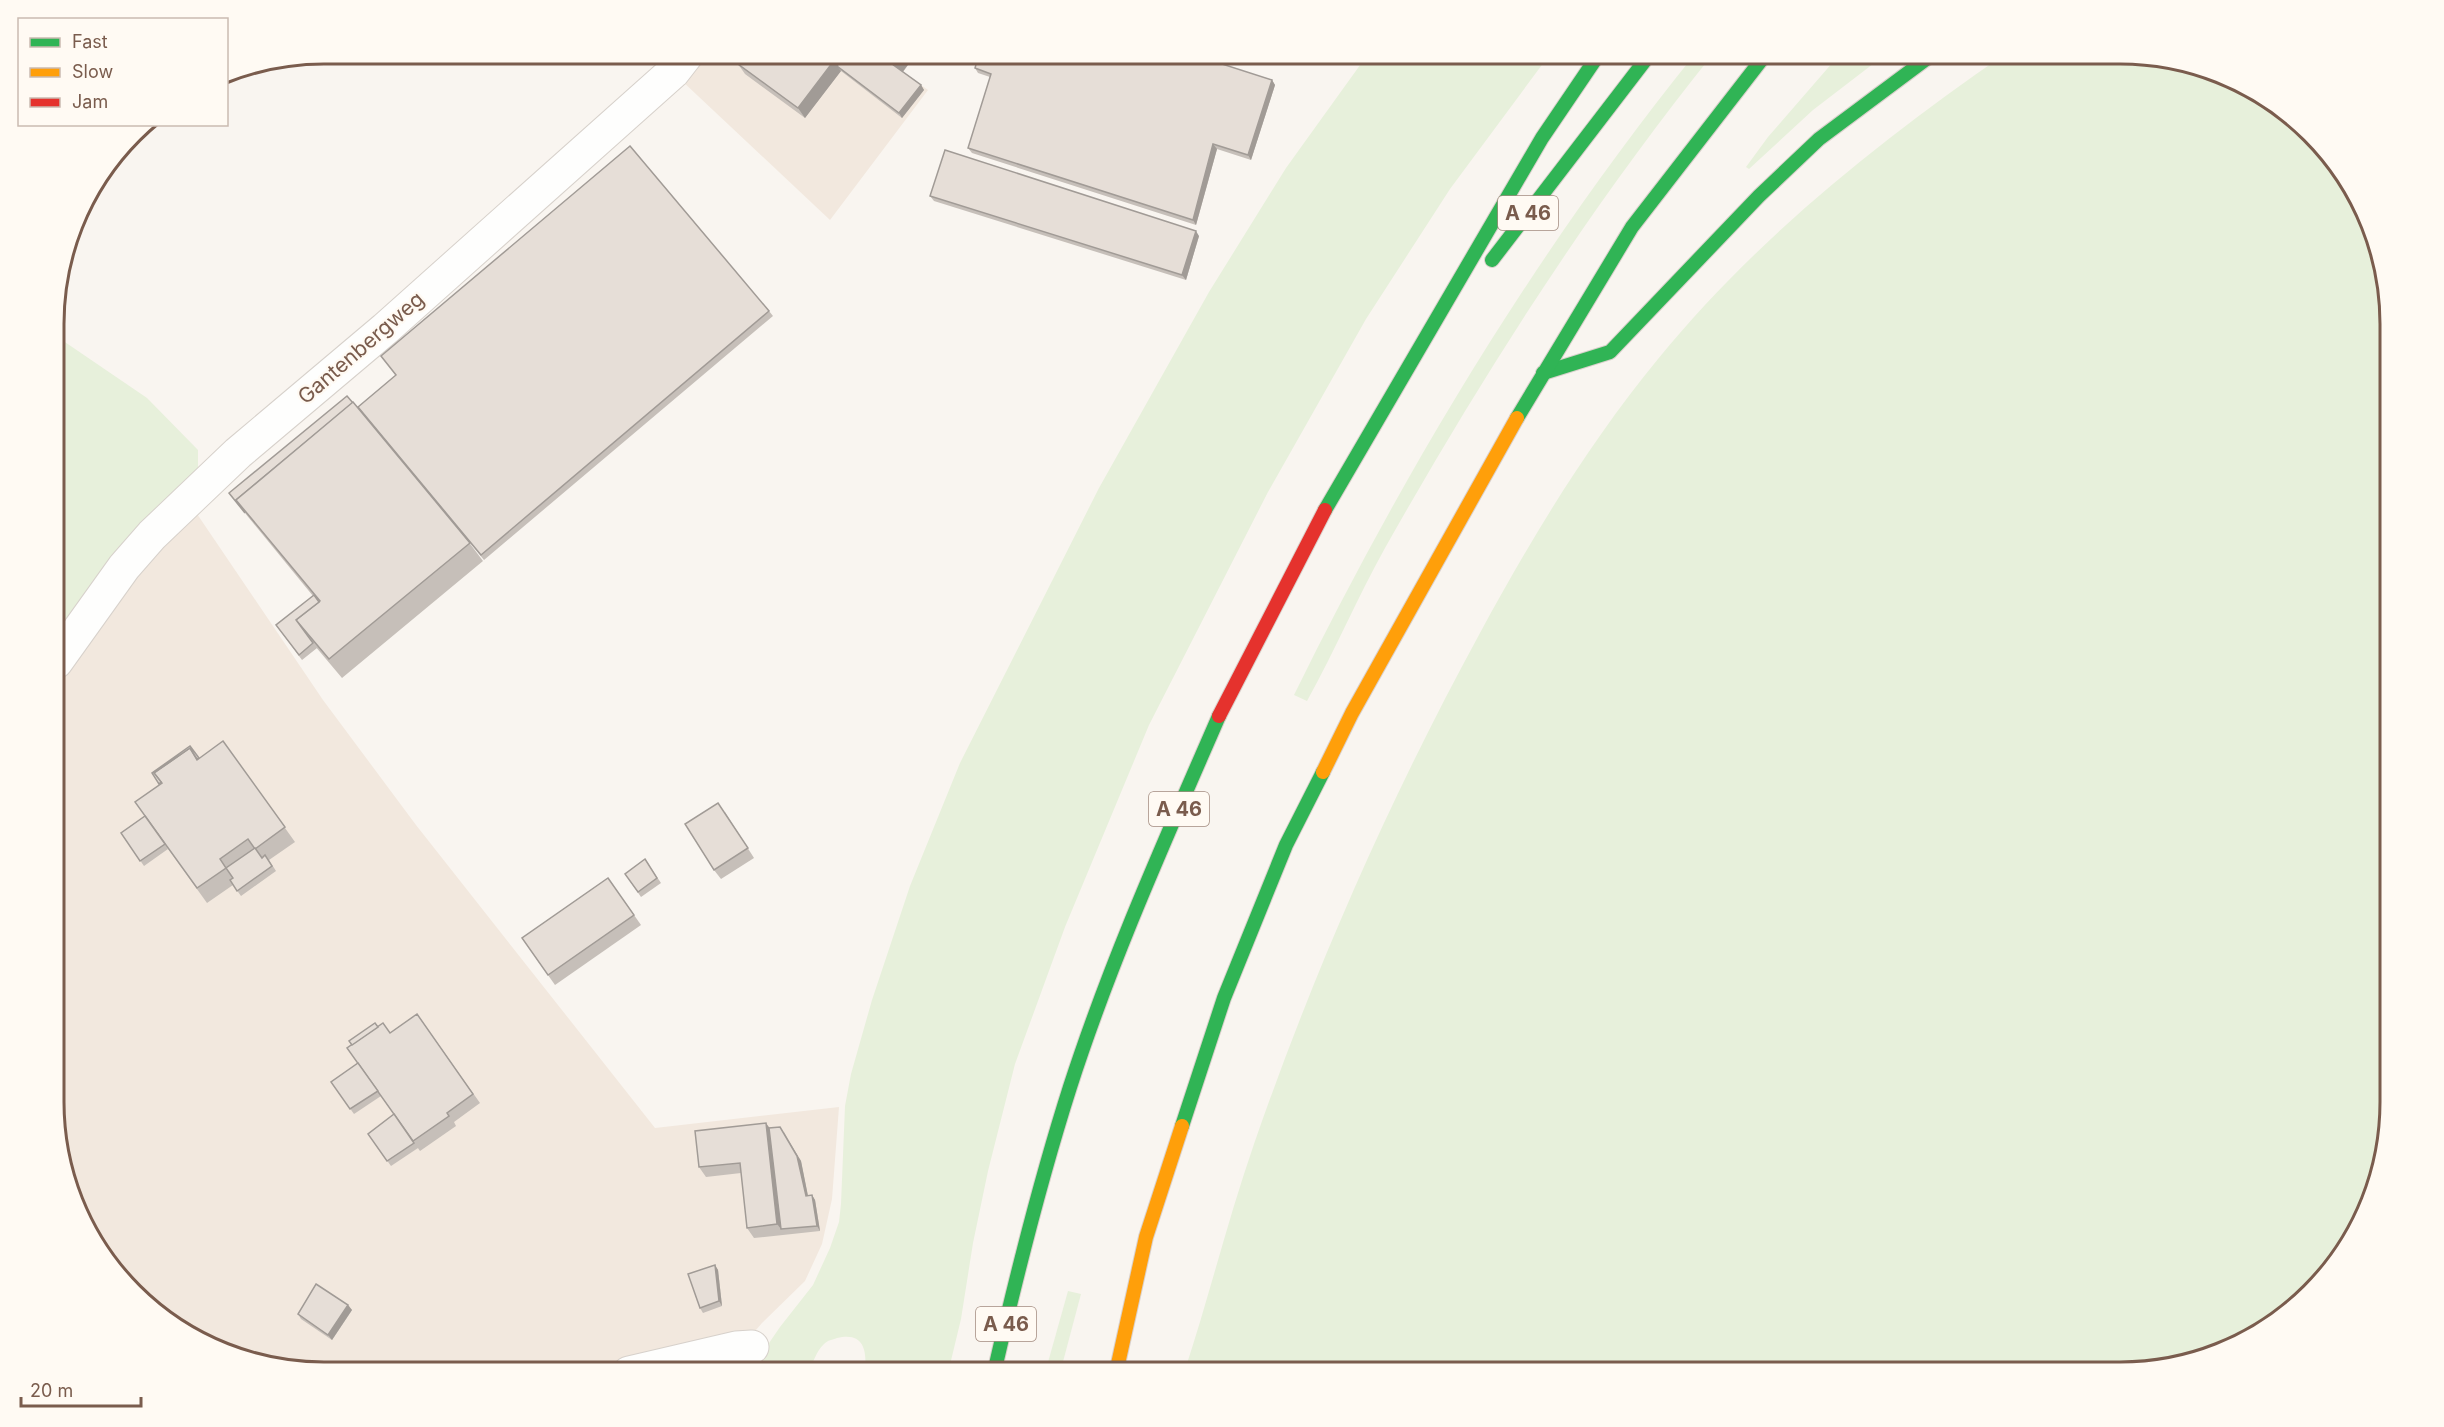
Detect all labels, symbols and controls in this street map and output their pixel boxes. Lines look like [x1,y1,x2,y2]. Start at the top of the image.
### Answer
legend [18,18,228,126]
text: Fast [72,31,108,52]
text: Slow [72,61,113,82]
text: Jam [72,91,108,112]
road number: A 46 [1498,196,1558,230]
street label: Gantenbergweg [293,286,429,409]
road number: A 46 [1149,792,1209,826]
road number: A 46 [976,1307,1036,1341]
scale bar [21,1370,141,1408]
text: 20 m [30,1380,73,1401]

